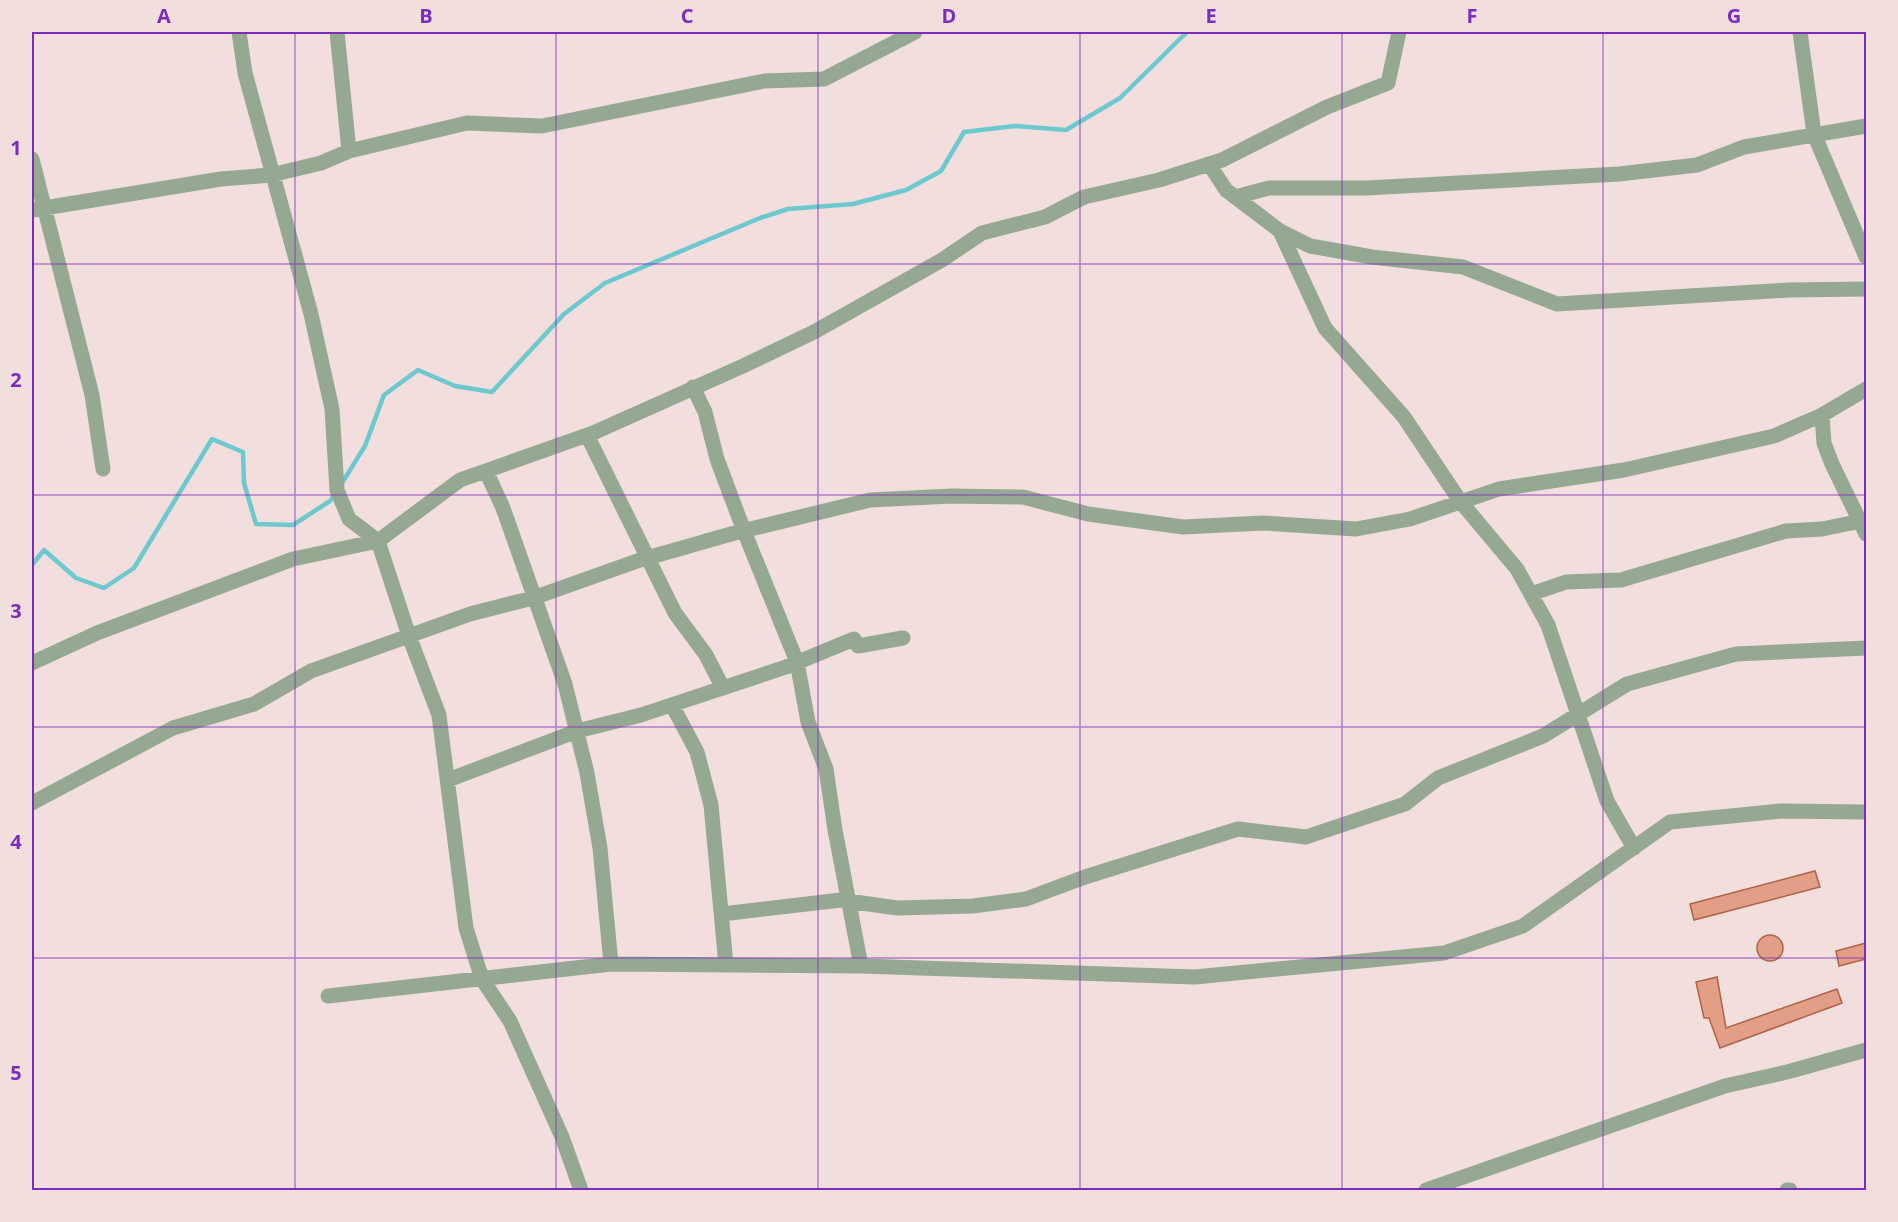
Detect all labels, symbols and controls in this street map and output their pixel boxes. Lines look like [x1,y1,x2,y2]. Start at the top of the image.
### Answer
text: A [157,2,171,29]
text: B [419,2,433,29]
text: C [681,2,694,29]
text: D [942,2,956,29]
text: E [1205,2,1217,29]
text: F [1467,2,1477,29]
text: G [1727,2,1741,29]
text: 1 [10,134,22,161]
text: 2 [10,366,22,393]
text: 3 [10,597,22,624]
text: 4 [10,828,22,855]
text: 5 [10,1059,22,1086]

